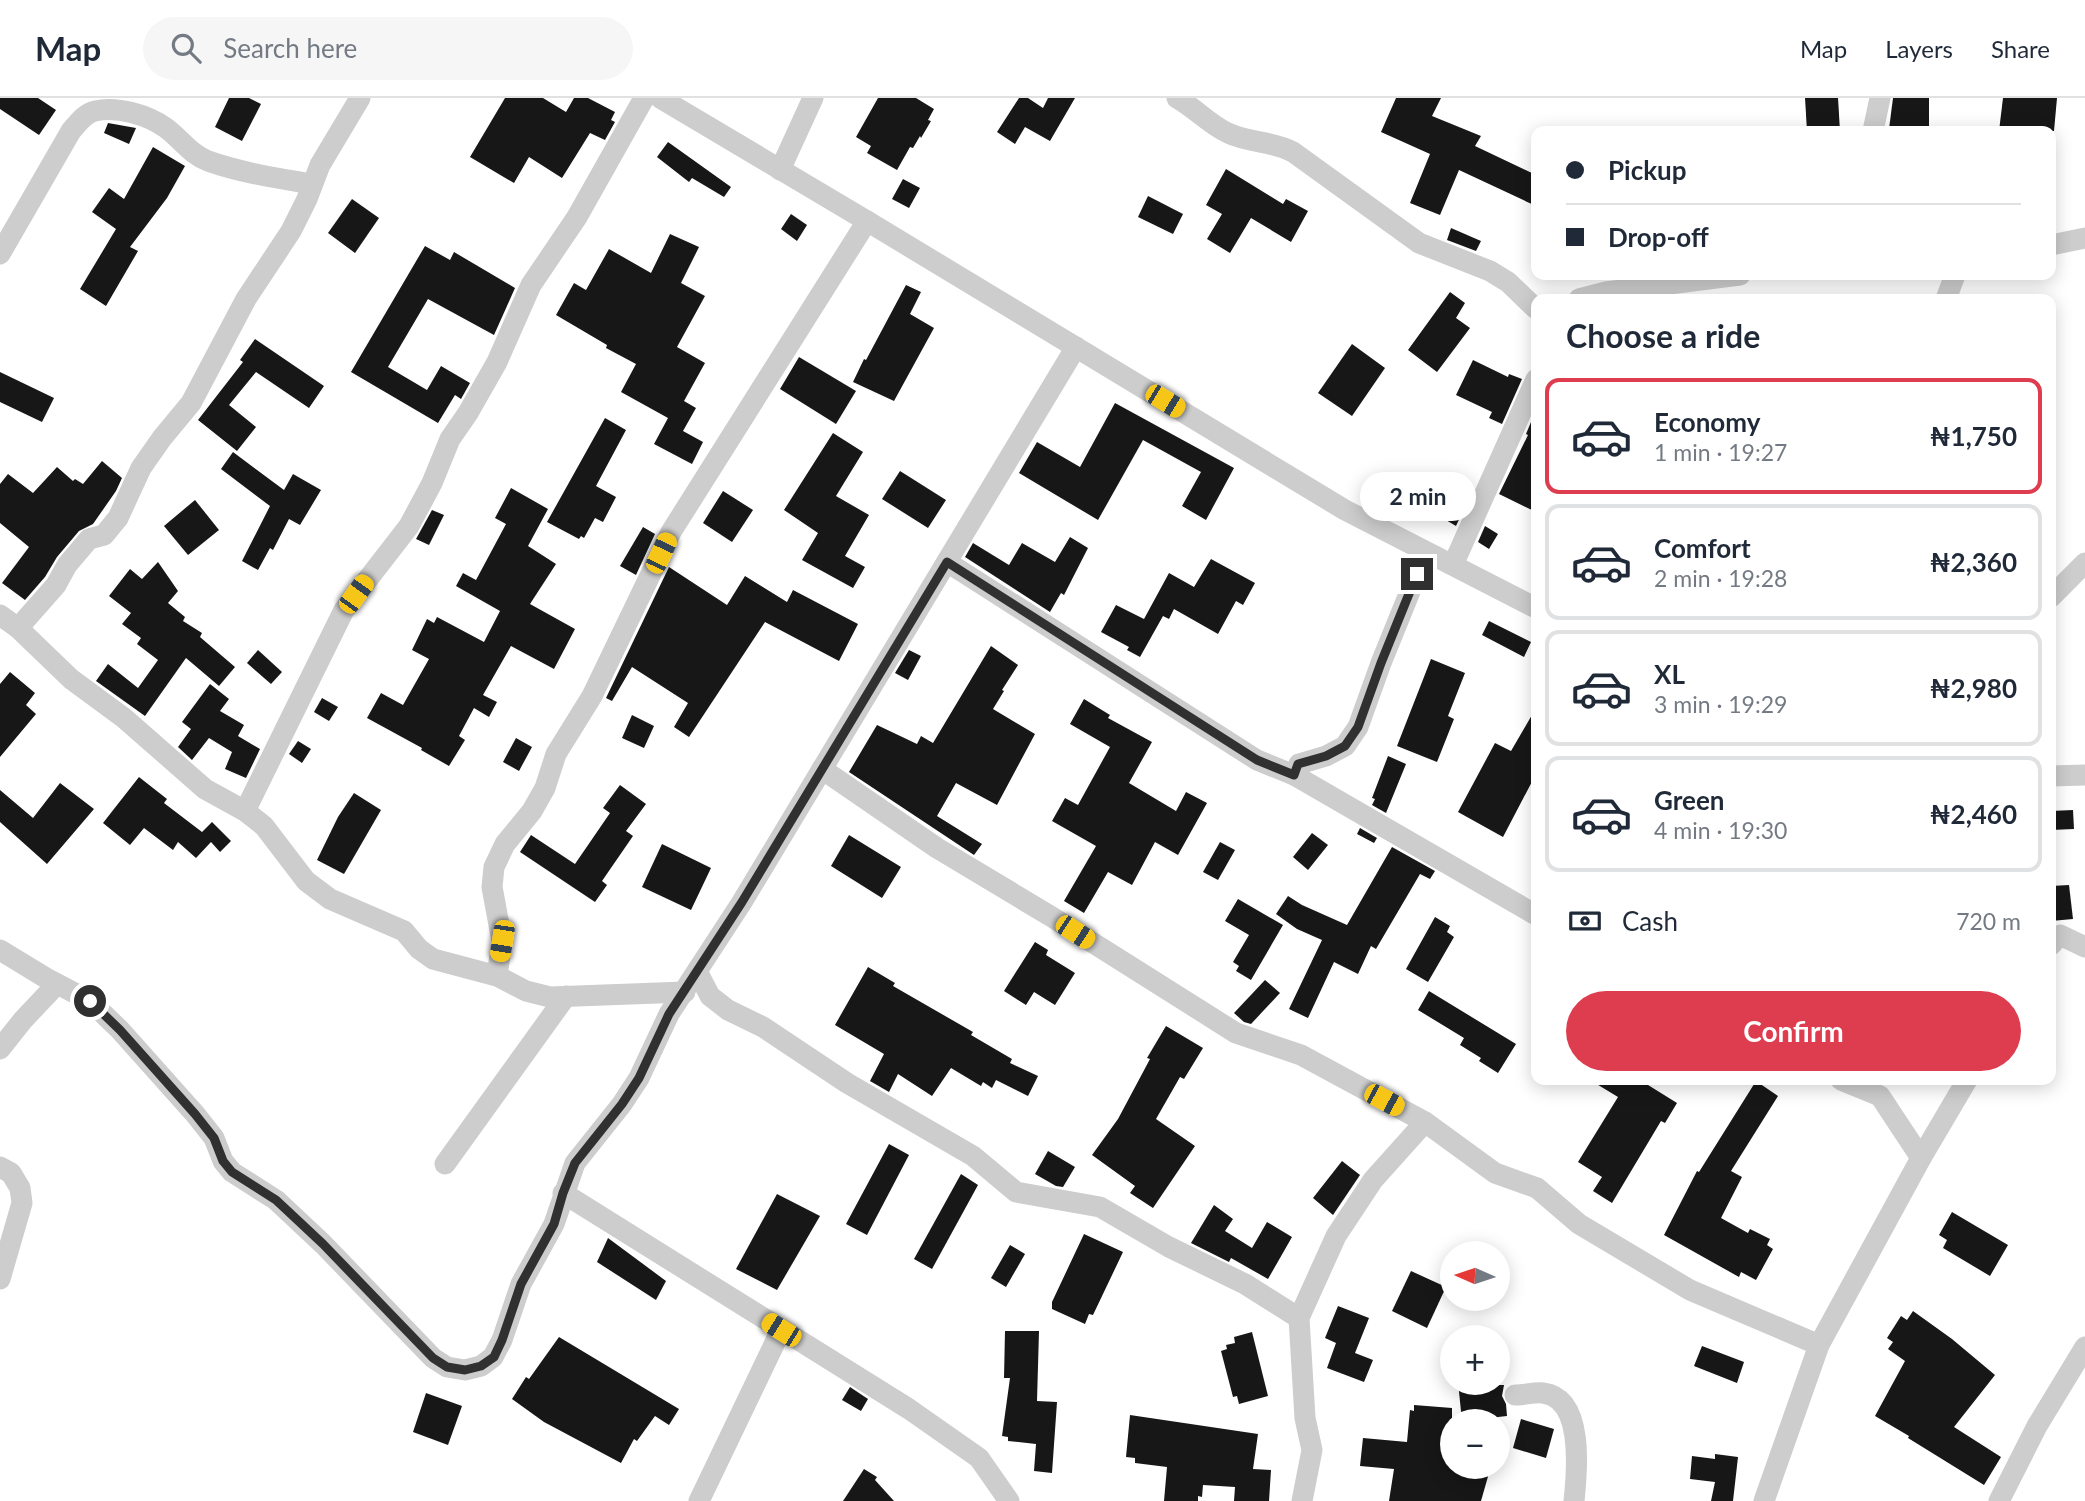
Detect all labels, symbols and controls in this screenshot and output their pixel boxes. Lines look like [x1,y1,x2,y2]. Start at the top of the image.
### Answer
search box [143,17,633,80]
text: Map [35,28,101,68]
icon: search [167,29,205,67]
text: Search here [223,32,357,64]
text: Map [1800,34,1847,63]
text: Layers [1885,34,1953,63]
text: Share [1991,34,2050,63]
text: Pickup [1608,154,1687,186]
text: Drop-off [1608,221,1709,253]
text: Choose a ride [1566,316,1760,355]
car [1142,381,1189,421]
icon: car [1570,405,1633,468]
text: Economy [1654,406,1760,438]
text: ₦1,750 [1930,420,2017,452]
text: 1 min · 19:27 [1654,438,1787,466]
callout: 2 min [1359,472,1475,522]
text: 2 min [1389,482,1447,510]
car [643,530,680,576]
icon: car [1570,531,1633,594]
text: Comfort [1654,532,1751,564]
text: ₦2,360 [1930,546,2017,578]
route end [1401,558,1433,590]
text: 2 min · 19:28 [1654,564,1787,592]
car [336,571,377,617]
icon: car [1570,657,1633,720]
text: XL [1654,658,1685,690]
text: ₦2,980 [1930,672,2017,704]
text: 3 min · 19:29 [1654,690,1787,718]
icon: car [1570,783,1633,846]
text: Green [1654,784,1724,816]
text: ₦2,460 [1930,798,2017,830]
text: 4 min · 19:30 [1654,816,1787,844]
icon: cash [1566,902,1604,940]
text: Cash [1622,905,1678,937]
text: 720 m [1956,907,2021,935]
car [1052,912,1099,952]
car [489,919,516,963]
route start [74,985,106,1017]
button: Confirm [1566,991,2021,1071]
car [1361,1081,1408,1119]
north arrow [1440,1241,1510,1311]
map controls [1440,1241,1510,1479]
car [758,1310,805,1350]
button: + [1440,1325,1510,1395]
button: − [1440,1409,1510,1479]

